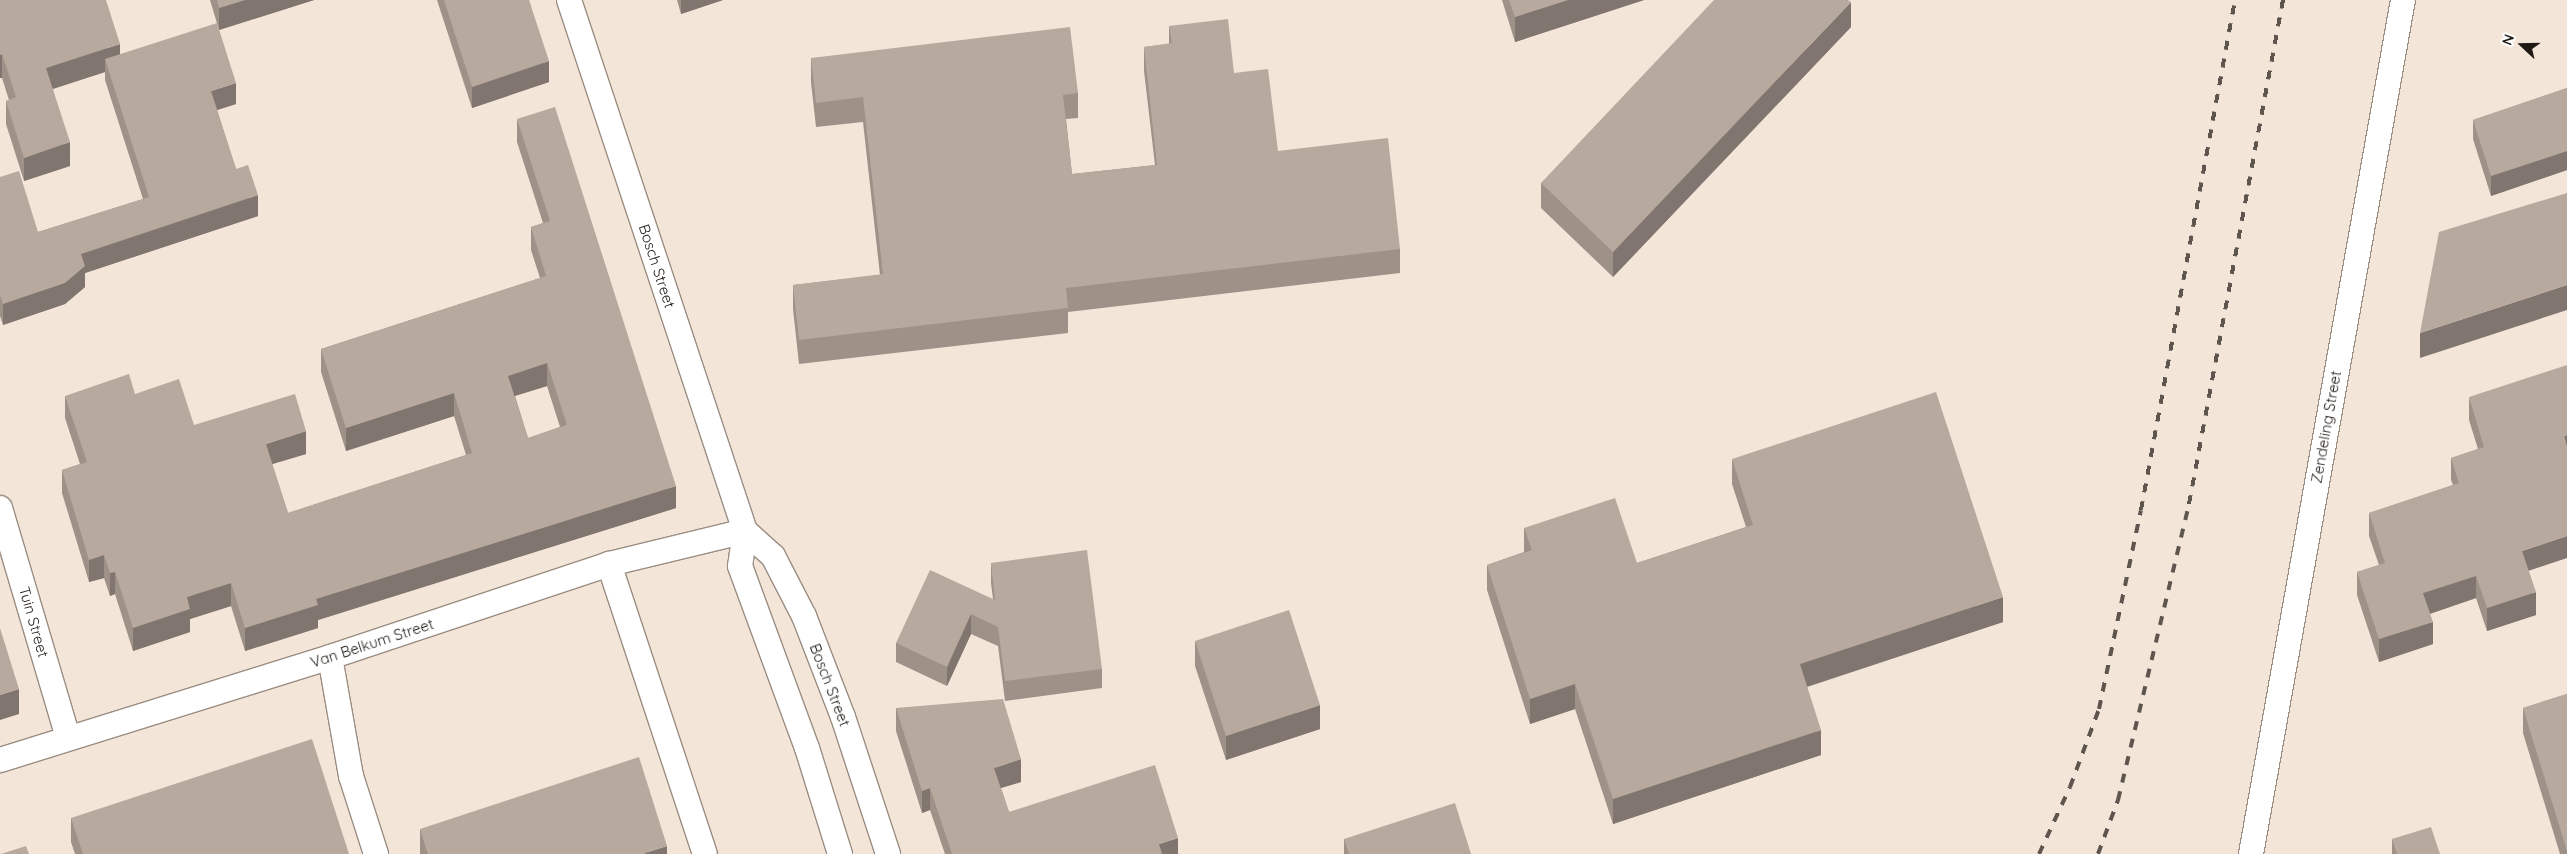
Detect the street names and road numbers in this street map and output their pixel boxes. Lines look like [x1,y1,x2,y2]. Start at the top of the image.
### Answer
street label: Bosch Street [635,222,679,310]
street label: Zendeling Street [2307,369,2345,485]
street label: Tuin Street [15,585,53,659]
street label: Van Belkum Street [308,615,436,671]
street label: Bosch Street [806,641,854,729]

